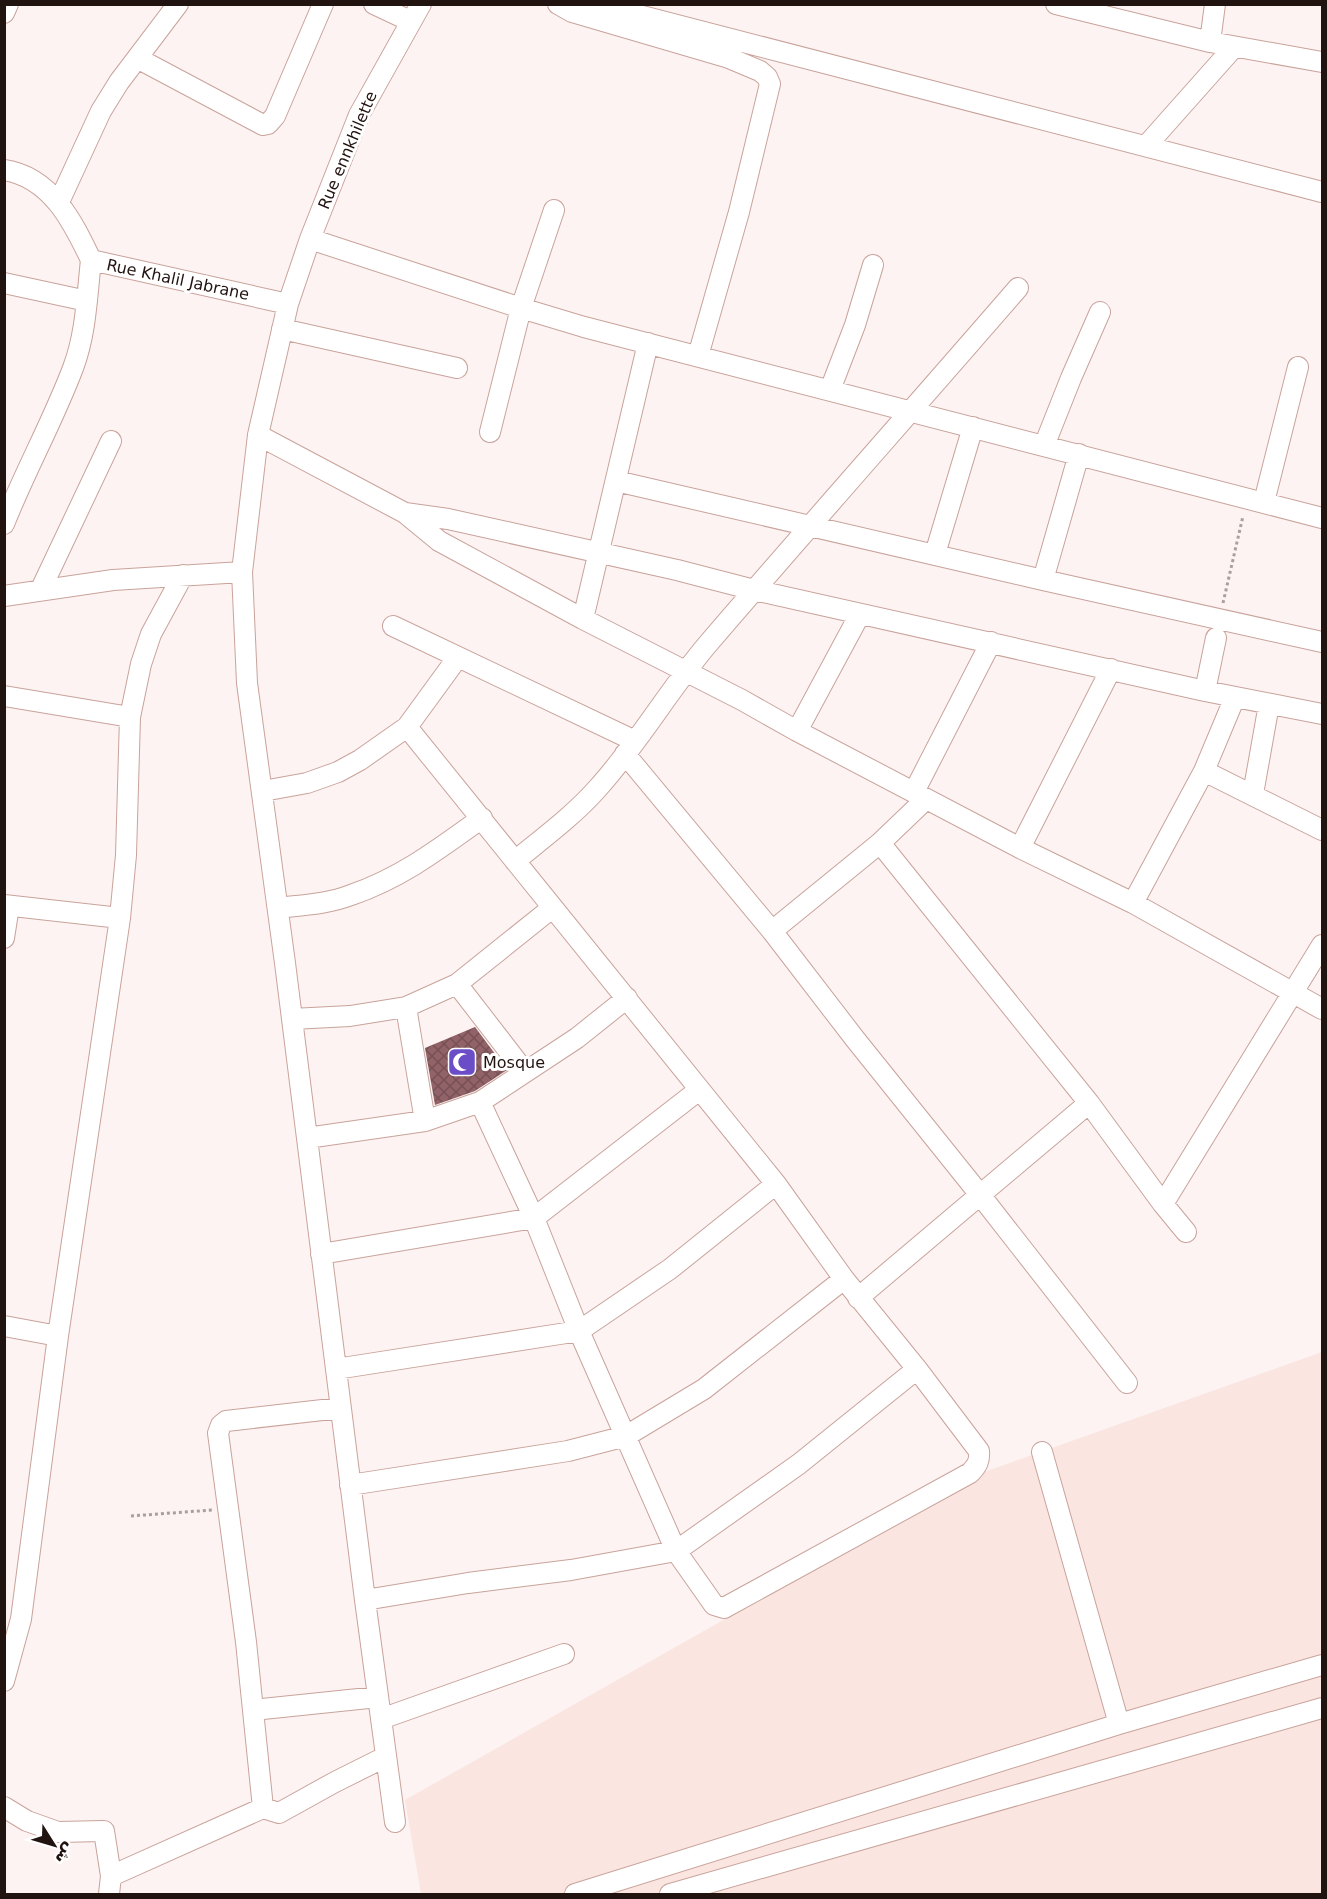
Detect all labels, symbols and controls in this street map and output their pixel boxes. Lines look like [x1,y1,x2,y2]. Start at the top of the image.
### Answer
street label: Rue ennkhilette [314,88,381,212]
street label: Rue Khalil Jabrane [105,255,251,304]
mosque icon: Mosque [446,1046,478,1078]
place label: Mosque [483,1053,545,1072]
north arrow [24,1815,84,1875]
text: ش [51,1839,80,1868]

